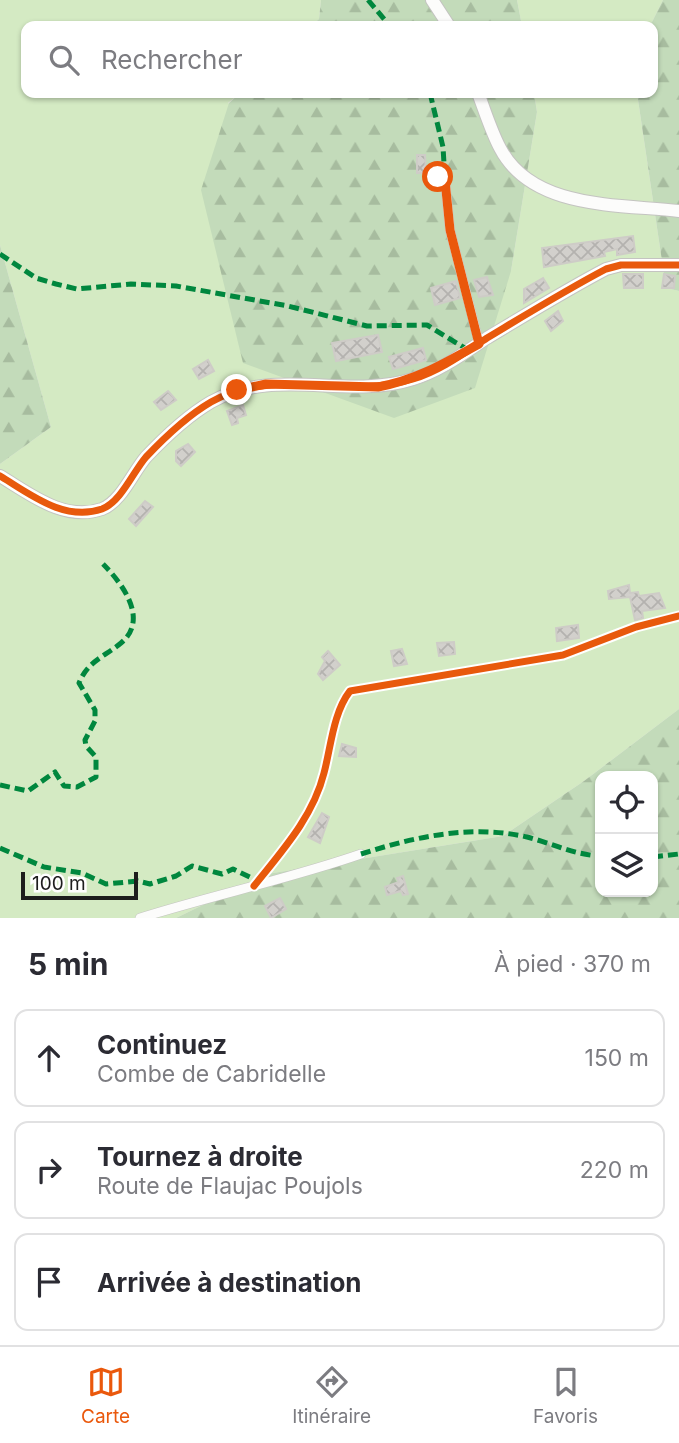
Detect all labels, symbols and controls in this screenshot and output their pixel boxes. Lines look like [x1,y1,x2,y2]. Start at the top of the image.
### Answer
search box [21,21,658,98]
icon: search [45,41,83,79]
text: Rechercher [101,44,242,75]
route start [422,161,453,192]
route end [221,374,252,405]
map controls [595,771,658,897]
button: locate [595,771,658,834]
button: layers [595,834,658,897]
scale bar [21,869,138,901]
text: 100 m [32,872,86,895]
text: 5 min [28,946,108,982]
text: À pied · 370 m [494,950,651,978]
text: Continuez [97,1029,227,1060]
icon: ahead [30,1039,68,1077]
text: 150 m [585,1044,649,1072]
text: Combe de Cabridelle [97,1060,326,1088]
text: Tournez à droite [97,1141,303,1172]
icon: right [30,1151,68,1189]
text: 220 m [580,1156,649,1184]
text: Route de Flaujac Poujols [97,1172,363,1200]
icon: arrive [30,1263,68,1301]
text: Arrivée à destination [97,1267,362,1298]
tab: Carte [81,1363,130,1428]
tab: Itinéraire [292,1363,371,1428]
tab: Favoris [533,1363,598,1428]

